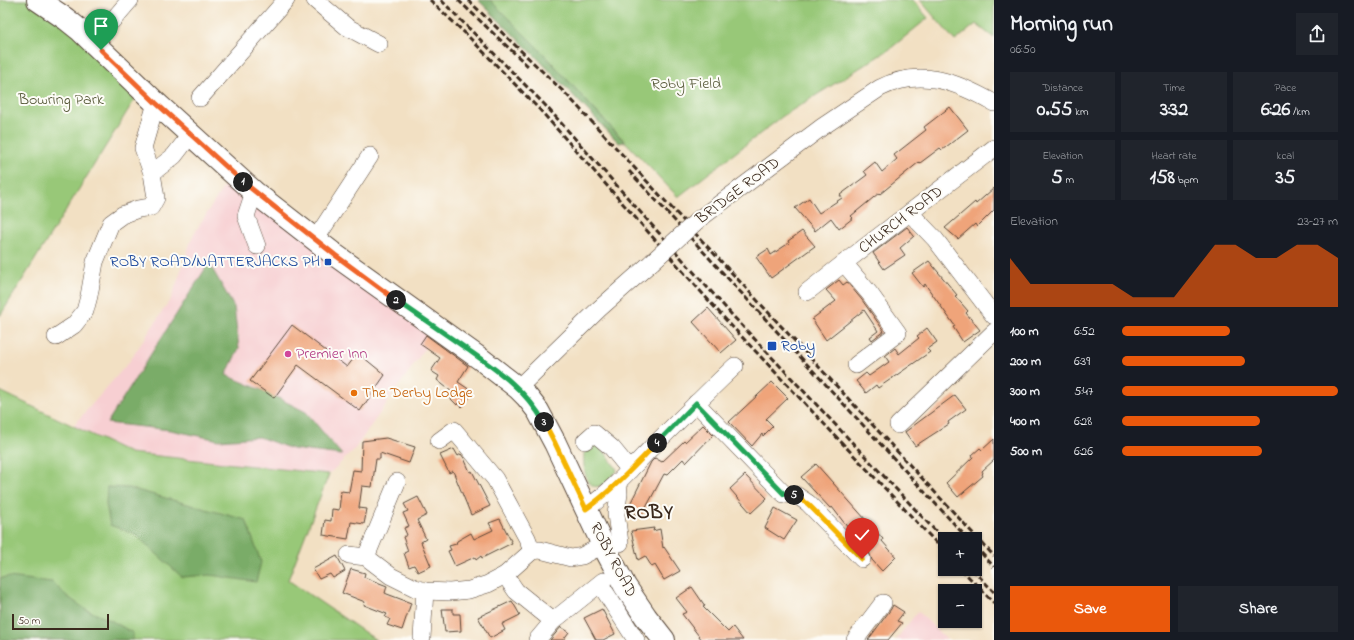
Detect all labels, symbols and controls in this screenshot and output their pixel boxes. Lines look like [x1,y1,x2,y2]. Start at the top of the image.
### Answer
pin [84,9,118,50]
text: Morning run [1010,9,1113,41]
button: share [1296,13,1338,55]
icon: arrive [90,15,112,37]
text: 06:50 [1010,40,1036,59]
park label: Roby Field [651,72,721,96]
text: Distance [1042,80,1083,96]
text: Time [1163,80,1185,96]
text: Pace [1275,80,1296,96]
park label: Bowring Park [17,88,105,112]
text: 0.55 [1037,96,1072,125]
text: 3:32 [1160,96,1188,125]
text: 6:26 [1261,96,1290,125]
text: km [1072,104,1089,120]
text: /km [1290,104,1310,120]
text: Elevation [1042,148,1083,164]
text: Heart rate [1151,148,1197,164]
text: kcal [1277,148,1294,164]
street label: BRIDGE ROAD [690,151,785,231]
text: 5 [1051,164,1063,193]
text: 158 [1150,164,1175,193]
text: 35 [1275,164,1295,193]
pin: 1 [233,172,253,192]
text: m [1063,172,1074,188]
text: bpm [1175,172,1198,188]
text: 1 [241,174,245,190]
street label: CHURCH ROAD [854,180,948,260]
text: Elevation [1010,212,1058,231]
text: 23–27 m [1297,212,1338,231]
place label: ROBY ROAD/NATTERJACKS PH [110,250,320,274]
marker: ROBY ROAD/NATTERJACKS PH [323,257,333,267]
pin: 2 [386,290,406,310]
text: 2 [393,292,399,308]
text: 100 m [1010,322,1039,341]
text: 6:52 [1074,322,1095,341]
place label: Roby [781,334,815,358]
marker: Roby [766,340,778,352]
place label: Premier Inn [296,342,368,366]
marker: Premier Inn [283,349,293,359]
text: 200 m [1010,352,1041,371]
text: 6:39 [1074,352,1090,371]
place label: The Derby Lodge [362,381,474,405]
text: 300 m [1010,382,1040,401]
text: 5:47 [1074,382,1093,401]
marker: The Derby Lodge [349,388,359,398]
pin: 3 [534,412,554,432]
text: 400 m [1010,412,1040,431]
text: 6:28 [1074,412,1092,431]
text: 3 [542,414,546,430]
pin: 4 [647,433,667,453]
text: 4 [655,435,659,451]
text: 500 m [1010,442,1042,461]
text: 6:26 [1074,442,1093,461]
pin: 5 [784,485,804,505]
text: 5 [791,487,797,503]
district label: ROBY [624,499,674,528]
street label: ROBY ROAD [583,518,643,602]
pin [845,518,879,559]
icon: check [851,524,873,546]
map controls [938,532,982,628]
button: + [938,532,982,576]
button: − [938,584,982,628]
button: Save [1010,586,1170,632]
button: Share [1178,586,1338,632]
scale bar [12,612,109,631]
text: 50 m [18,613,40,629]

